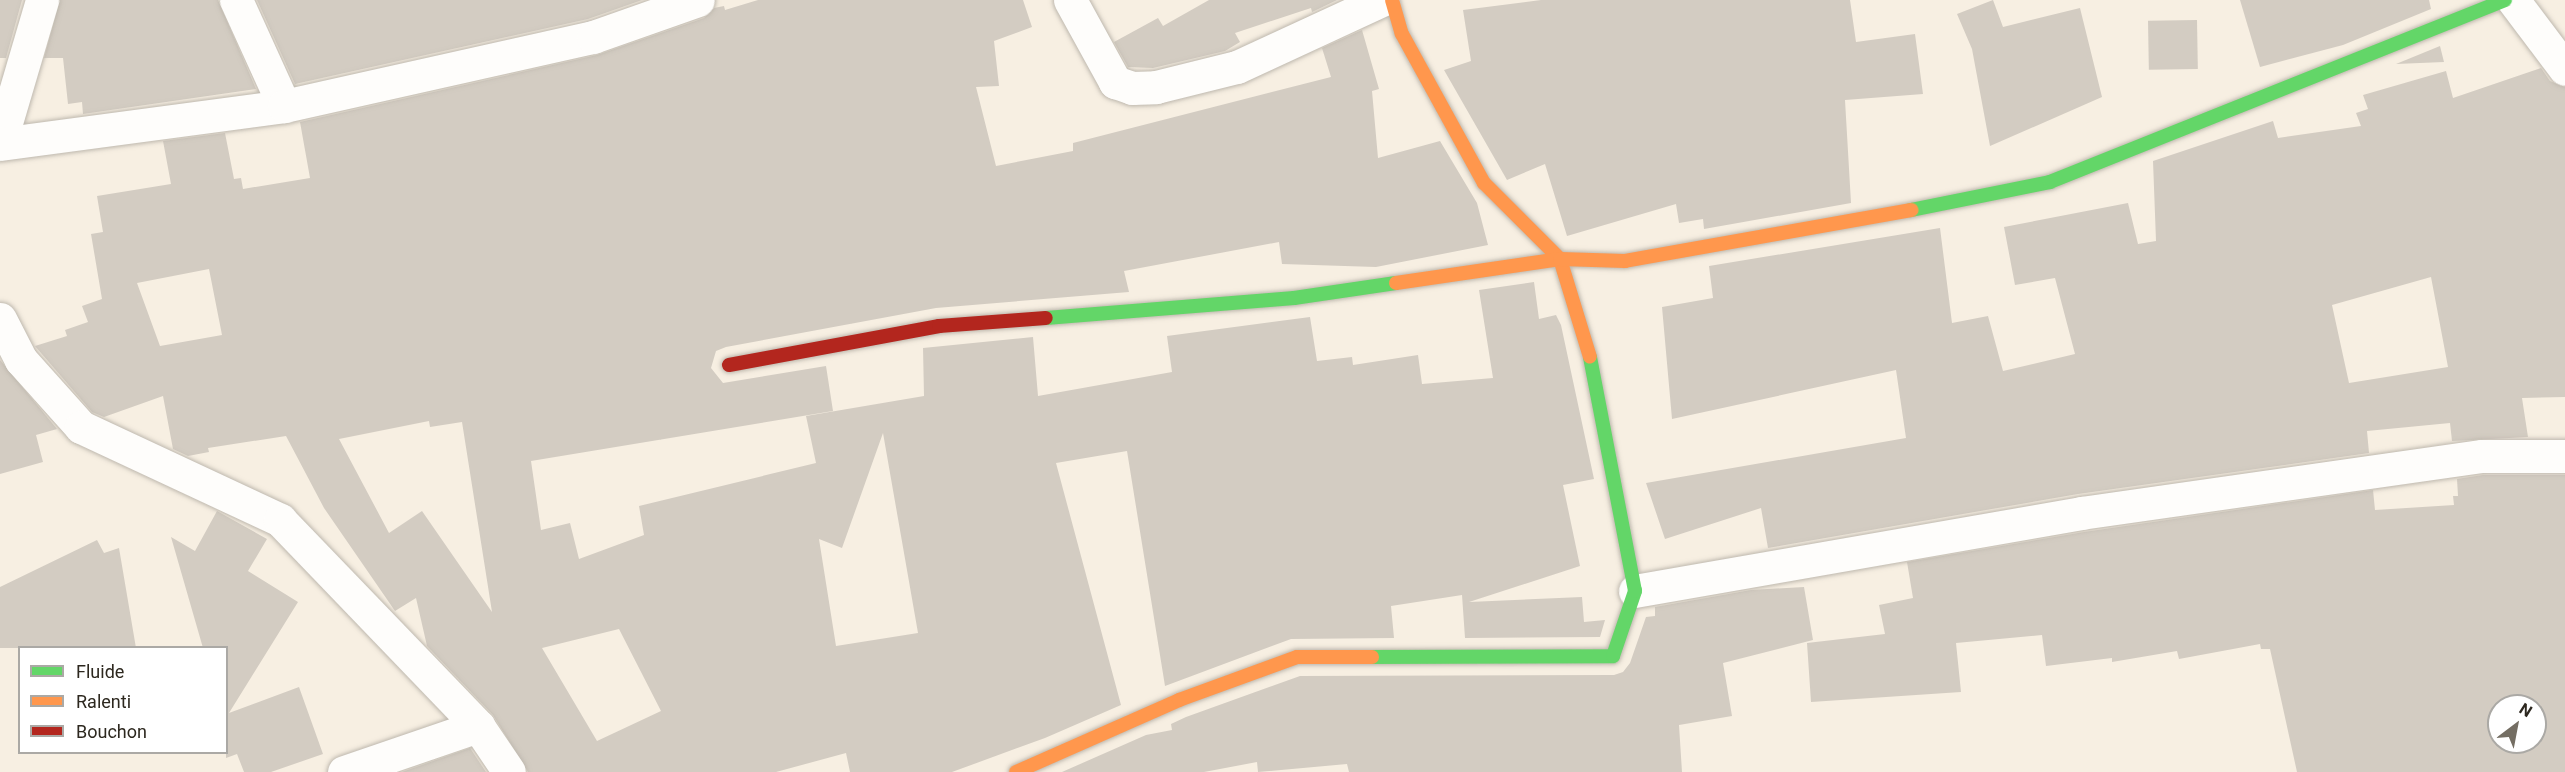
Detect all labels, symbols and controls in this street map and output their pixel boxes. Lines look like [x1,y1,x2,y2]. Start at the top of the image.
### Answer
legend [18,646,228,754]
text: Fluide [76,661,124,682]
text: Ralenti [76,691,131,712]
north arrow [2487,694,2547,754]
text: N [2516,699,2536,721]
text: Bouchon [76,721,147,742]

